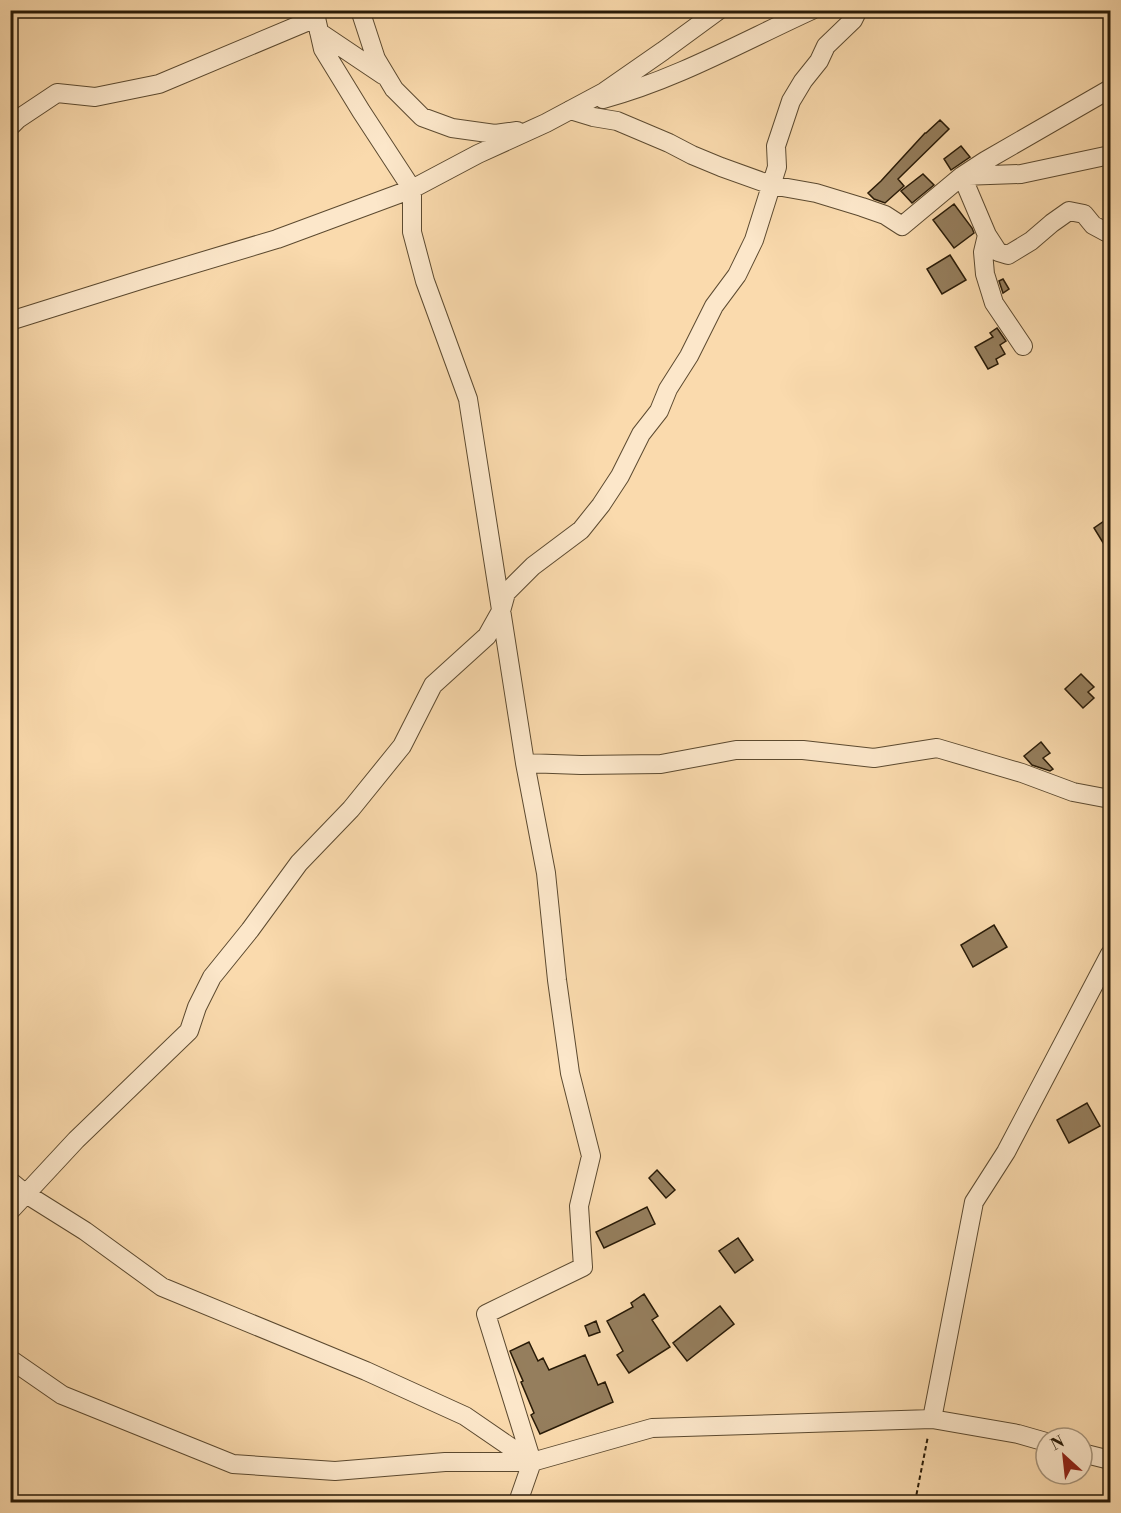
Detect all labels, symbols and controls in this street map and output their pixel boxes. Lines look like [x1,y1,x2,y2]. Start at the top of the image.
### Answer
north arrow [1034,1426,1094,1486]
text: N [1047,1432,1068,1455]

